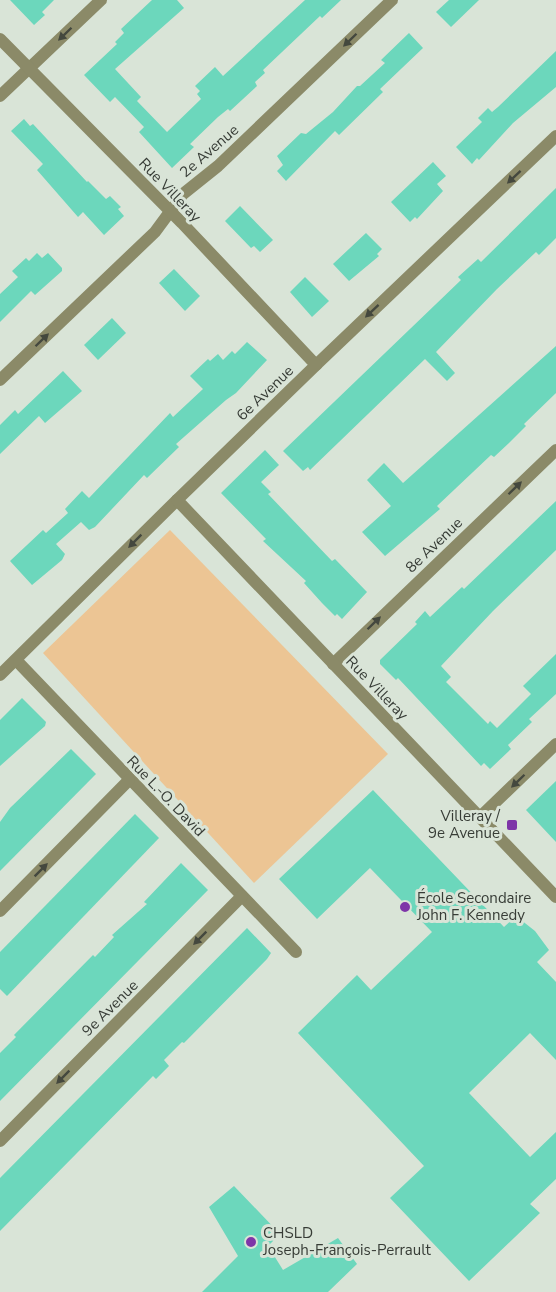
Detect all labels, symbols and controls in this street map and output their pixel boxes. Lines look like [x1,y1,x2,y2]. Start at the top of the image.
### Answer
one-way arrow [58,27,72,41]
one-way arrow [343,33,357,47]
street label: 2e Avenue [175,120,243,182]
street label: Rue Villeray [134,154,206,227]
one-way arrow [507,169,521,183]
one-way arrow [365,304,380,317]
one-way arrow [35,333,49,347]
street label: 6e Avenue [232,361,298,425]
one-way arrow [508,481,523,495]
street label: 8e Avenue [401,513,467,577]
one-way arrow [129,534,143,548]
one-way arrow [367,616,382,630]
street label: Rue Villeray [341,652,413,725]
street label: Rue L.-O. David [122,751,210,841]
one-way arrow [511,773,525,787]
place label: Villeray / 9e Avenue [428,806,501,843]
marker: Villeray / 9e Avenue [505,818,519,832]
one-way arrow [34,862,48,877]
place label: École Secondaire John F. Kennedy [416,888,531,925]
marker: École Secondaire John F. Kennedy [398,900,412,914]
one-way arrow [194,930,208,944]
street label: 9e Avenue [78,976,142,1040]
one-way arrow [57,1069,71,1083]
place label: CHSLD Joseph-François-Perrault [262,1223,432,1260]
marker: CHSLD Joseph-François-Perrault [244,1235,258,1249]

